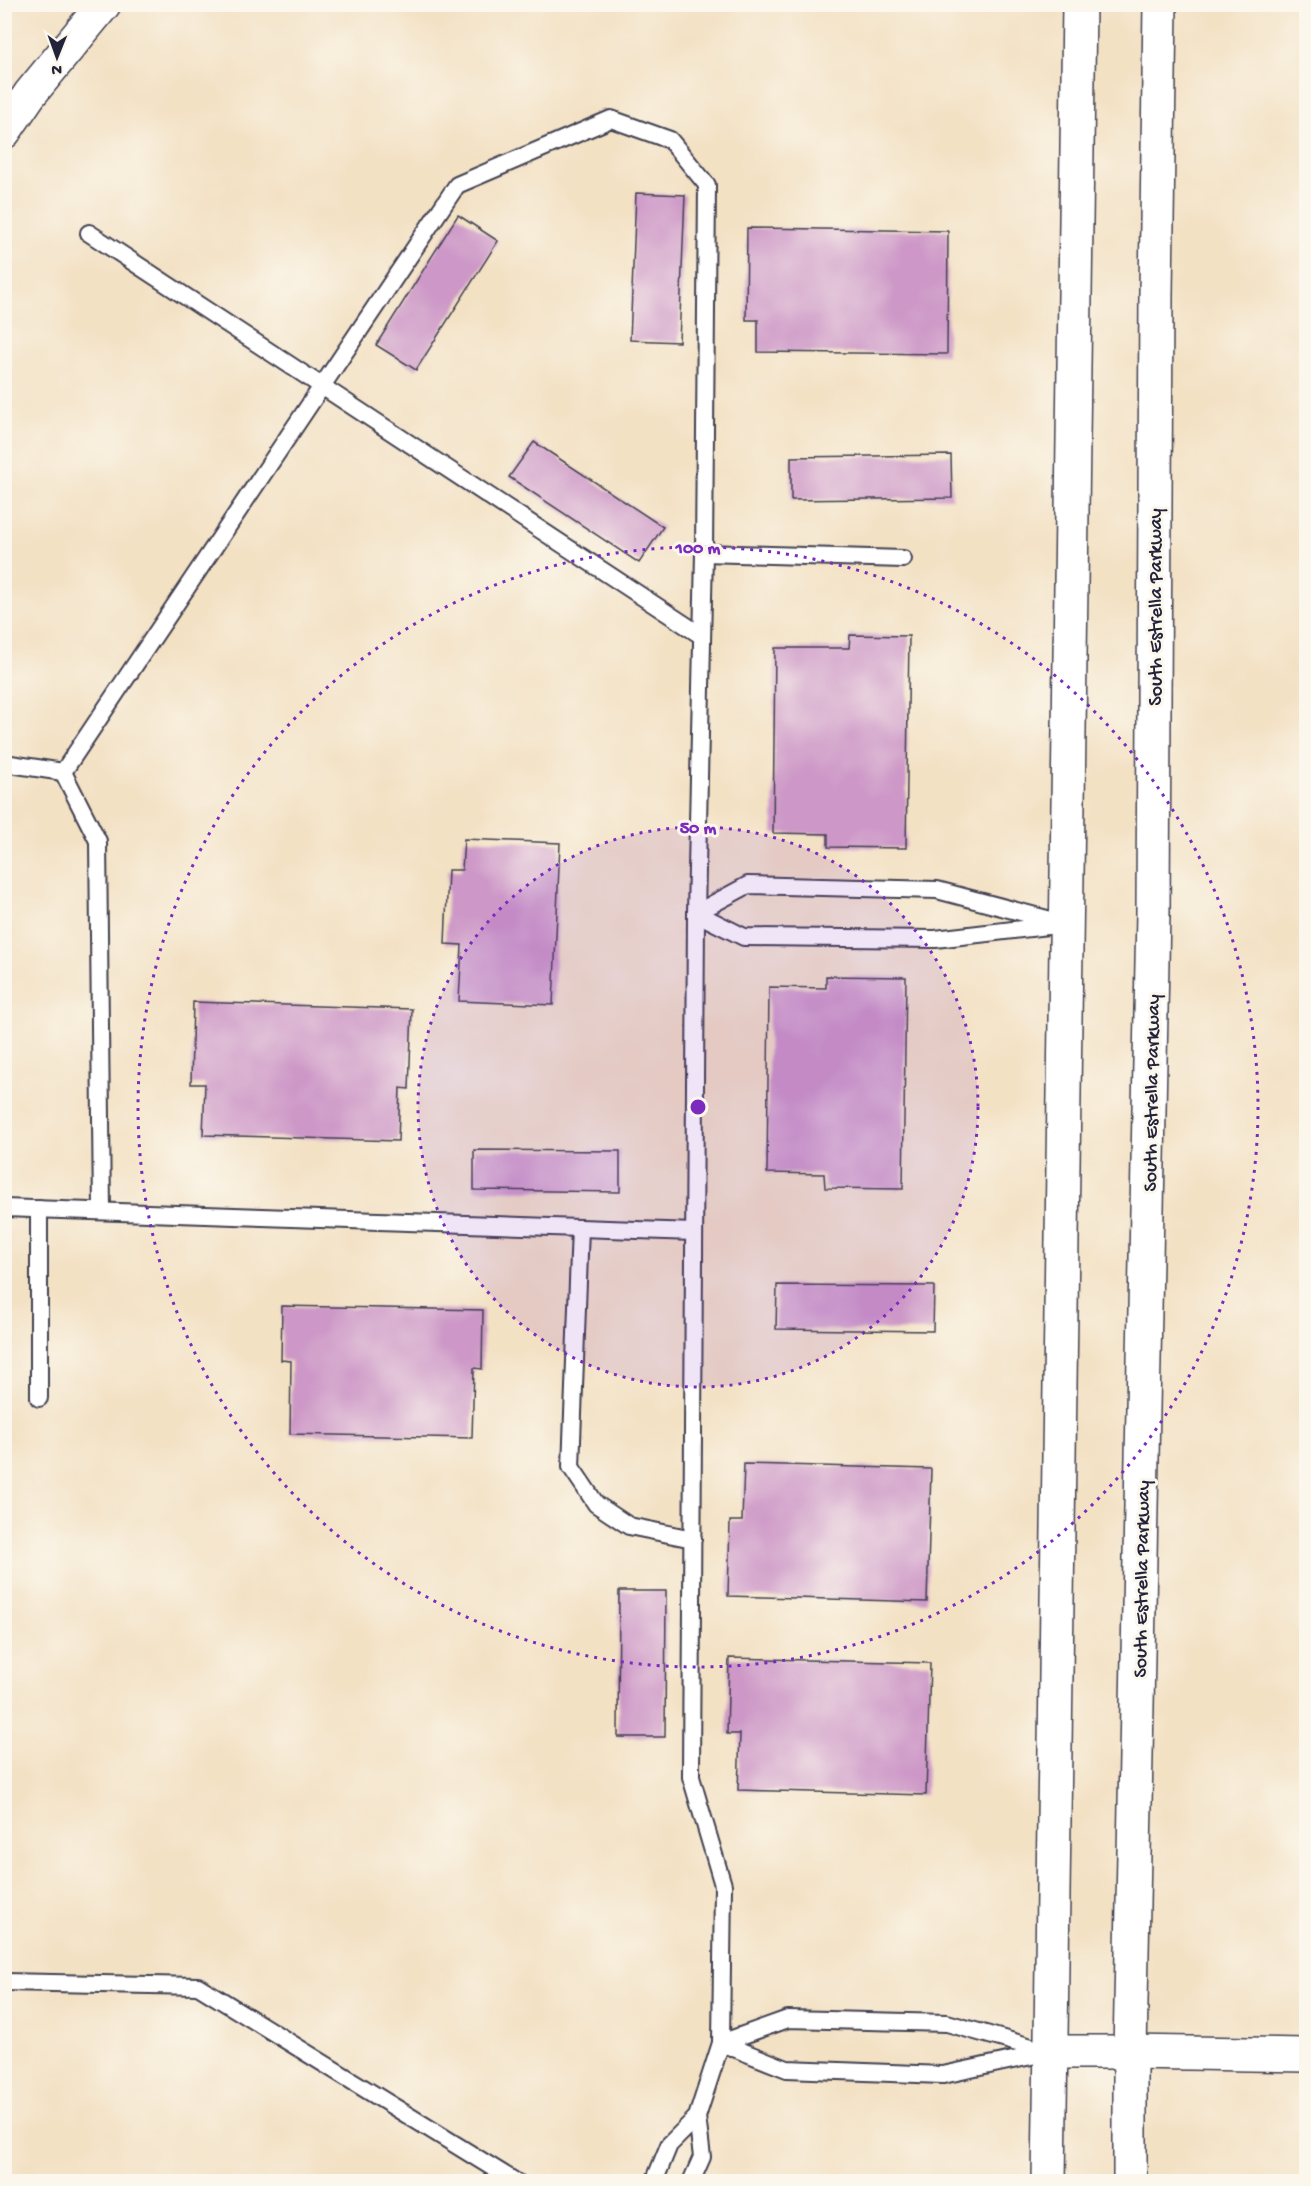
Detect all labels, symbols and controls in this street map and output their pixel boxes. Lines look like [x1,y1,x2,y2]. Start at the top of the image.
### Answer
north arrow [27,27,87,87]
text: N [51,59,62,78]
street label: South Estrella Parkway [1146,508,1169,706]
text: 100 m [675,539,721,560]
text: 50 m [680,819,717,840]
street label: South Estrella Parkway [1140,994,1167,1192]
centre of rings [688,1097,708,1117]
street label: South Estrella Parkway [1130,1480,1157,1678]

